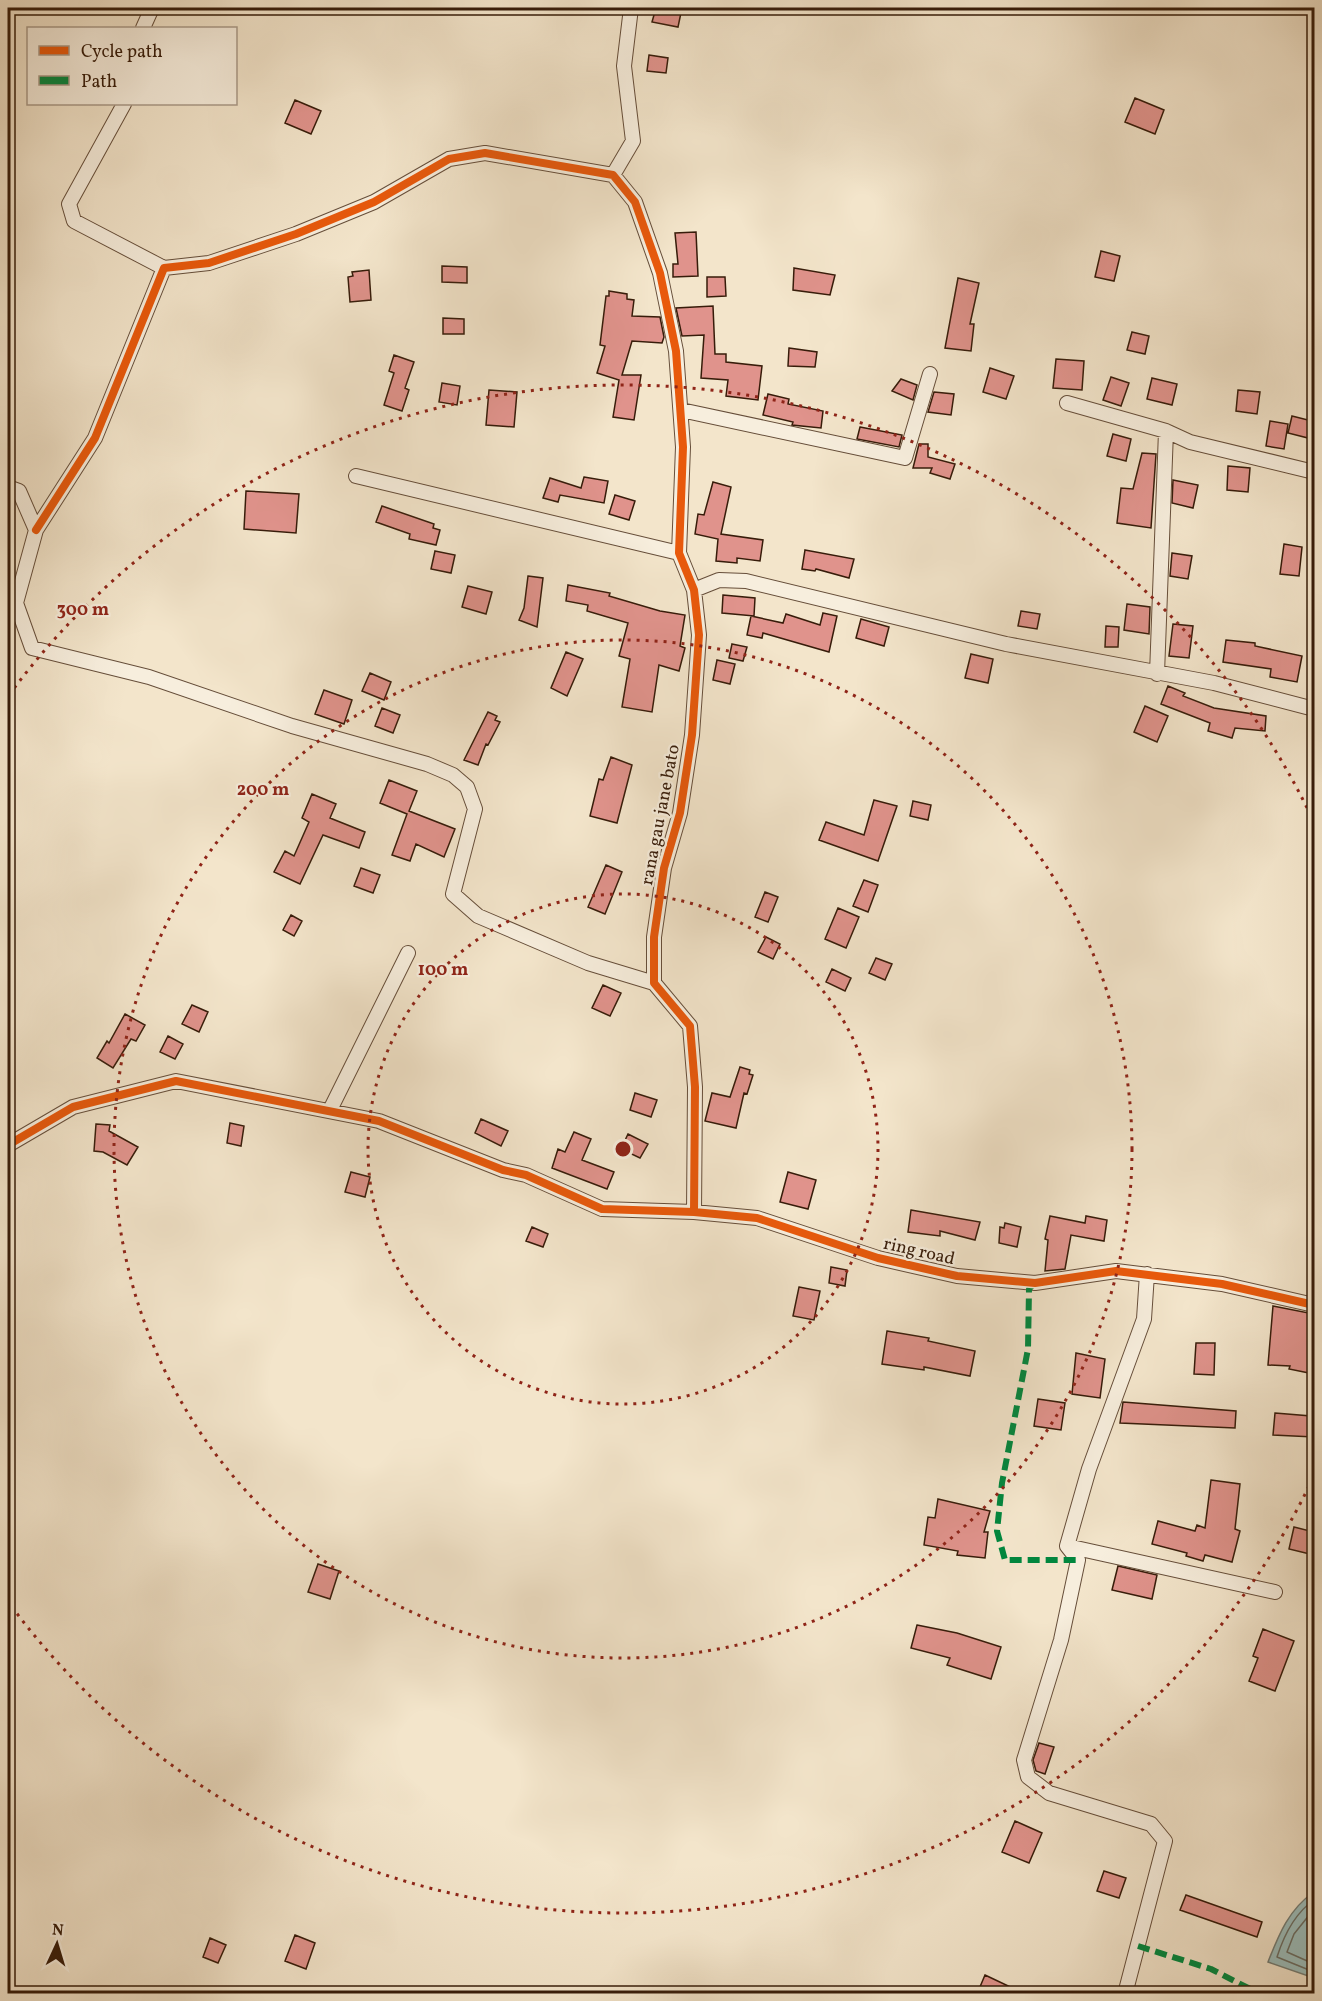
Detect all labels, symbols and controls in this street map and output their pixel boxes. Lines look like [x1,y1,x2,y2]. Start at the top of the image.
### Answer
legend [27,27,237,105]
text: Cycle path [81,40,163,65]
text: Path [81,70,117,95]
text: 300 m [57,598,109,623]
street label: rana gau jane bato [635,742,687,888]
text: 200 m [237,778,289,803]
text: 100 m [418,958,468,983]
centre of rings [613,1139,633,1159]
street label: ring road [881,1232,957,1272]
north arrow [27,1914,87,1974]
text: N [51,1920,65,1942]

